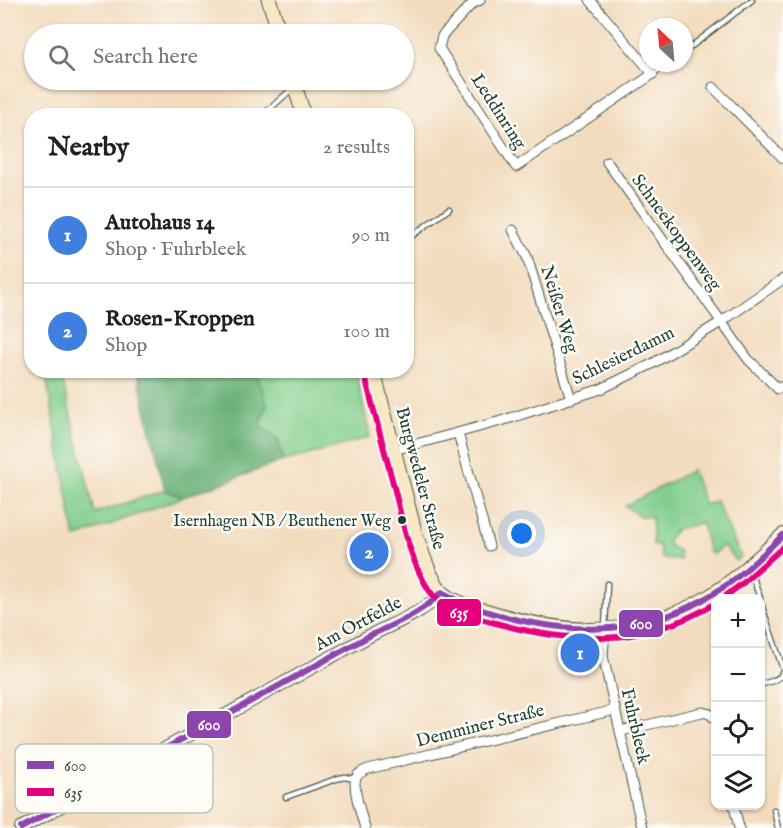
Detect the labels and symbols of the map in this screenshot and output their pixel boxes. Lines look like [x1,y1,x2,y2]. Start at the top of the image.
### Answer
north arrow [639,18,693,72]
street label: Leddinring [465,70,531,154]
street label: Schneekoppenweg [626,170,726,296]
street label: Neißer Weg [534,263,583,356]
street label: Schlesierdamm [569,322,679,391]
street label: Burgwedeler Straße [389,405,450,552]
place label: Isernhagen NB / Beuthener Weg [173,512,391,532]
marker: Isernhagen NB / Beuthener Weg [396,514,408,526]
your location [507,519,536,548]
pin: 2 [350,530,388,574]
street label: Am Ortfelde [310,592,406,657]
line badge: 635 [436,598,482,627]
text: 635 [450,604,468,624]
line badge: 600 [618,609,664,638]
text: 600 [630,615,652,635]
pin: 1 [560,630,600,676]
street label: Fuhrbleek [615,686,655,767]
street label: Demminer Straße [414,699,547,753]
line badge: 600 [186,710,232,739]
text: 600 [198,716,220,736]
legend [15,744,213,813]
text: 600 [64,757,87,777]
text: 635 [64,784,83,804]

